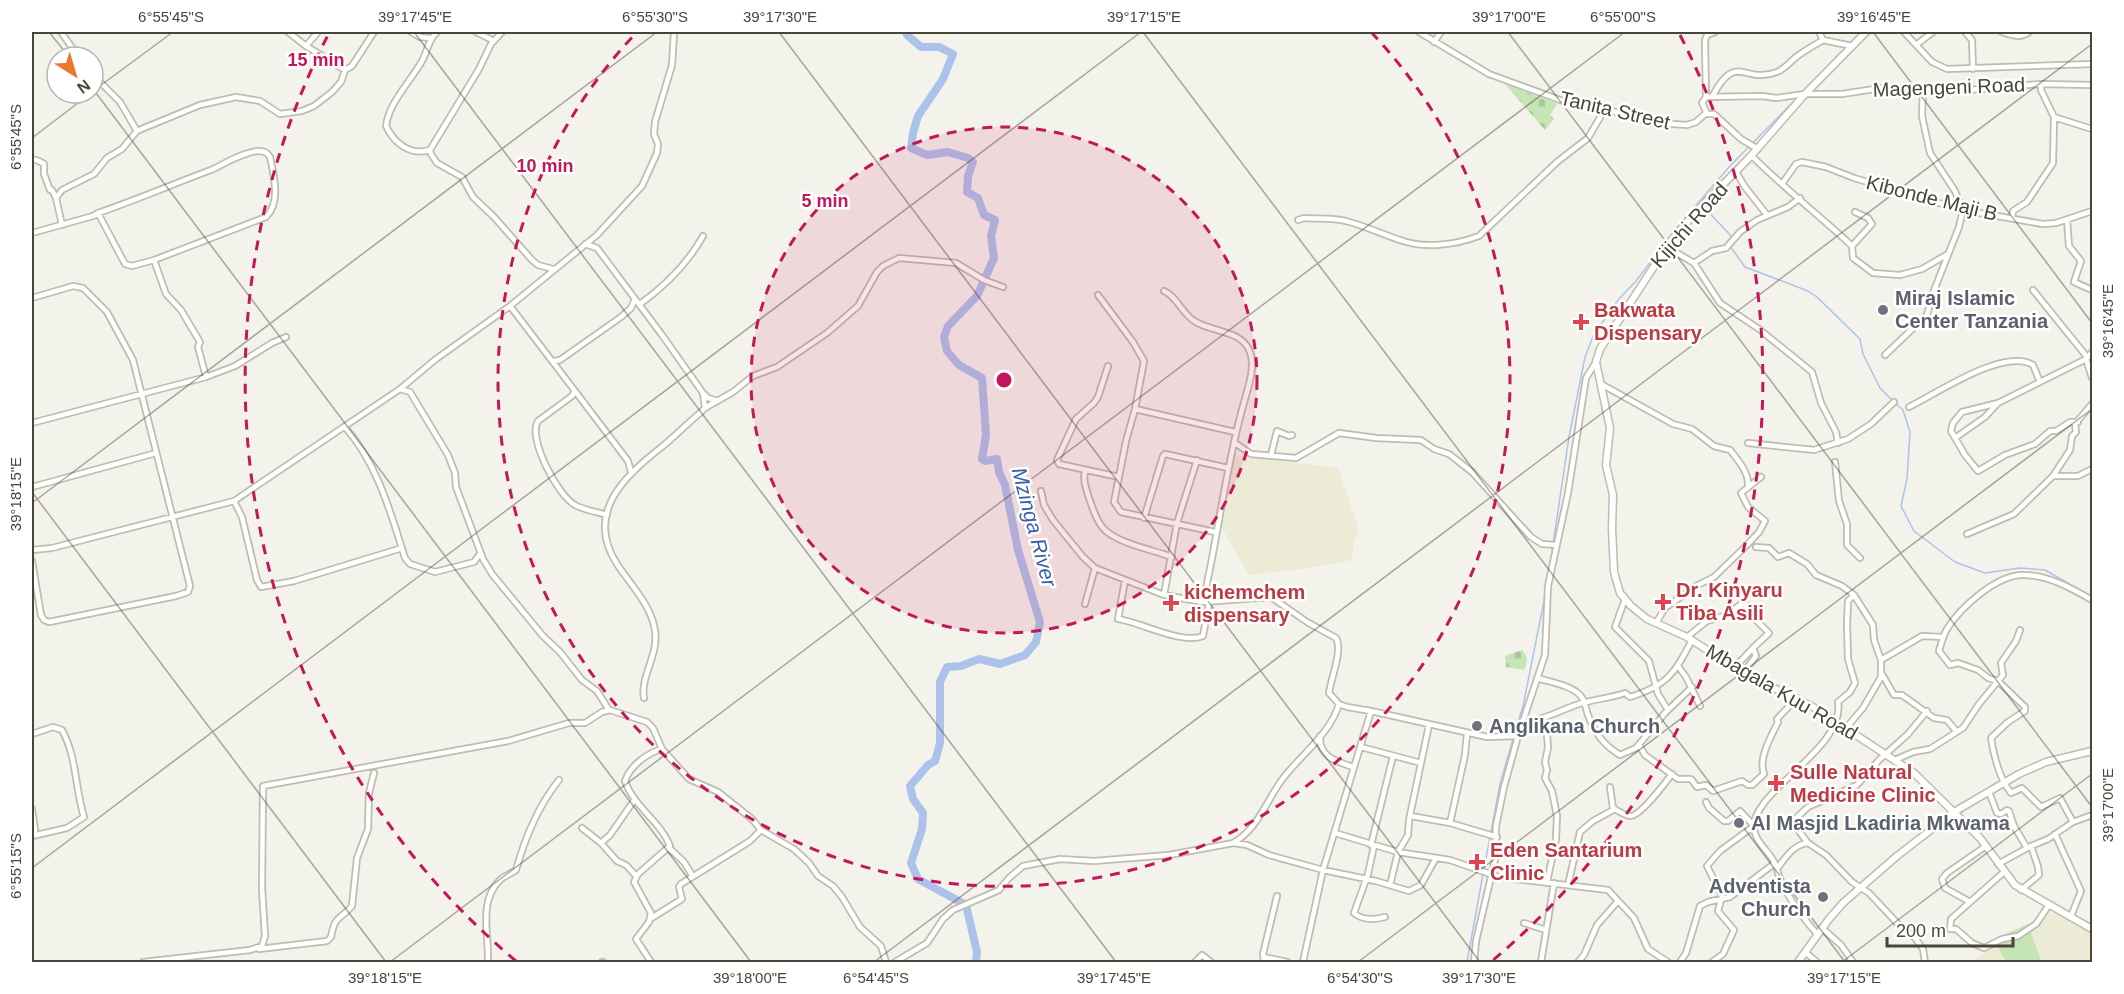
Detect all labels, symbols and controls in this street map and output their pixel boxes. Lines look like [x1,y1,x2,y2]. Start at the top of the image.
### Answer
text: 6°55'45"S [138,8,204,25]
text: 39°17'45"E [378,8,452,25]
text: 6°55'30"S [622,8,688,25]
text: 39°17'30"E [743,8,817,25]
text: 39°17'15"E [1107,8,1181,25]
text: 39°17'00"E [1472,8,1546,25]
text: 6°55'00"S [1590,8,1656,25]
text: 39°16'45"E [1837,8,1911,25]
north arrow [45,45,105,105]
text: 15 min [287,50,345,70]
street label: Magengeni Road [1872,73,2026,101]
text: N [74,76,93,97]
street label: Tanita Street [1558,87,1673,133]
text: 6°55'45"S [7,104,24,170]
text: 10 min [516,156,574,176]
street label: Kibonde Maji B [1864,171,2000,225]
street label: Kijichi Road [1646,178,1732,272]
text: 5 min [801,191,849,211]
text: 39°16'45"E [2099,284,2116,358]
place label: Miraj Islamic Center Tanzania [1895,287,2049,332]
place label: Bakwata Dispensary [1594,299,1703,344]
marker: Miraj Islamic Center Tanzania [1876,303,1890,317]
marker: Bakwata Dispensary [1572,313,1590,331]
centre of rings [994,370,1014,390]
text: 39°18'15"E [7,457,24,531]
water label: Mzinga River [1008,465,1062,590]
place label: Dr. Kinyaru Tiba Asili [1676,579,1783,624]
place label: kichemchem dispensary [1184,581,1305,626]
marker: Dr. Kinyaru Tiba Asili [1654,593,1672,611]
marker: kichemchem dispensary [1162,594,1180,612]
street label: Mbagala Kuu Road [1702,640,1862,744]
place label: Anglikana Church [1489,715,1660,737]
marker: Anglikana Church [1470,719,1484,733]
place label: Sulle Natural Medicine Clinic [1790,761,1936,806]
text: 39°17'00"E [2099,768,2116,842]
marker: Sulle Natural Medicine Clinic [1767,774,1785,792]
place label: Al Masjid Lkadiria Mkwama [1751,812,2011,834]
marker: Al Masjid Lkadiria Mkwama [1732,816,1746,830]
text: 6°55'15"S [7,833,24,899]
place label: Eden Santarium Clinic [1490,839,1642,884]
marker: Eden Santarium Clinic [1468,853,1486,871]
place label: Adventista Church [1709,875,1812,920]
marker: Adventista Church [1816,890,1830,904]
scale bar [1887,910,2013,948]
text: 200 m [1896,921,1946,941]
text: 39°18'15"E [348,969,422,986]
text: 39°18'00"E [713,969,787,986]
text: 6°54'45"S [843,969,909,986]
text: 39°17'45"E [1077,969,1151,986]
text: 6°54'30"S [1327,969,1393,986]
text: 39°17'30"E [1442,969,1516,986]
text: 39°17'15"E [1807,969,1881,986]

